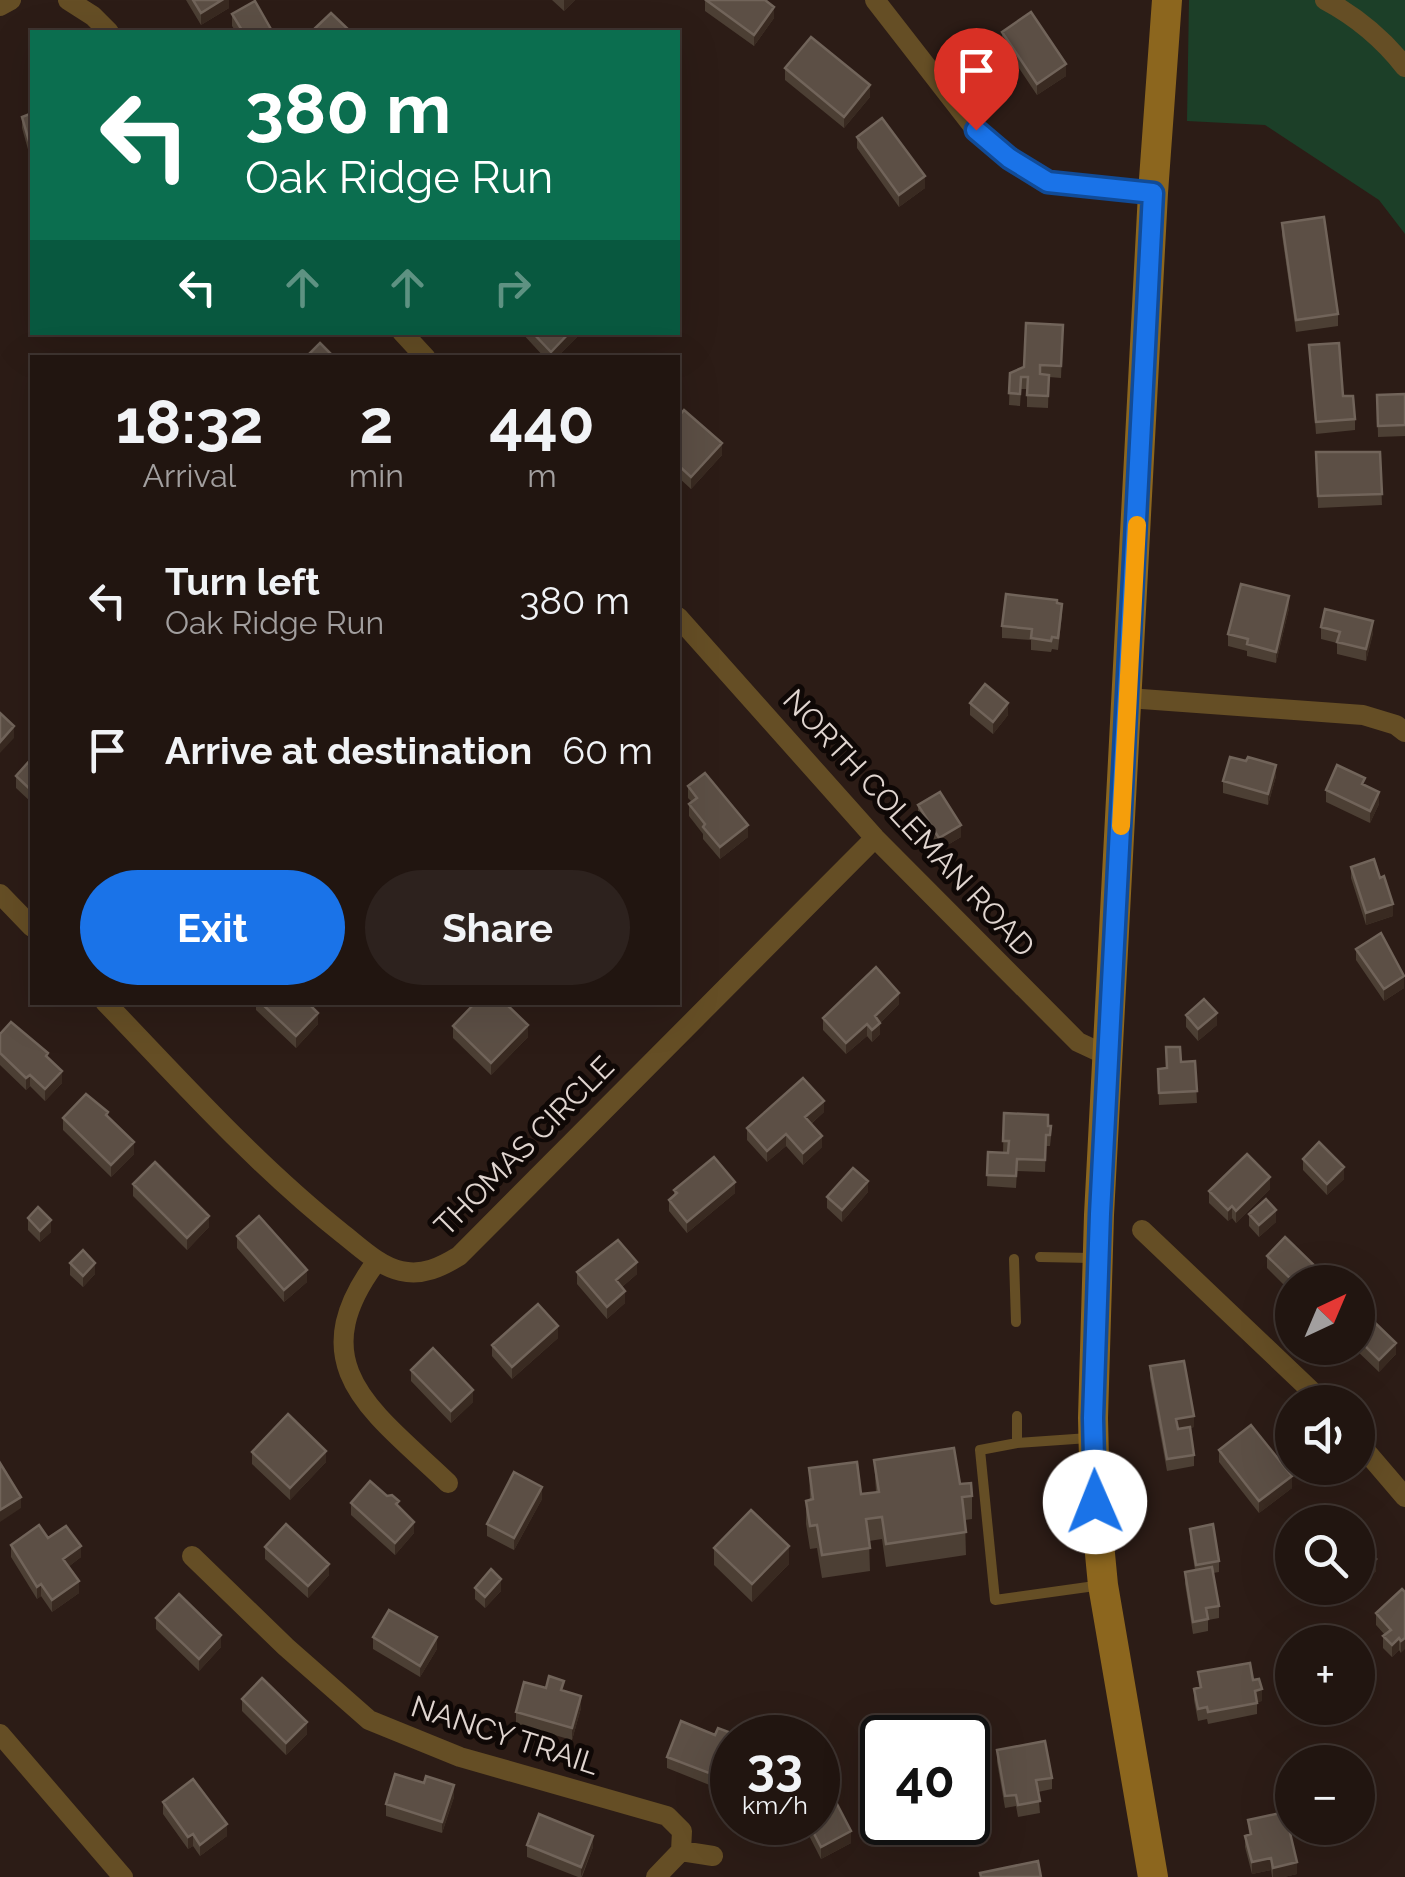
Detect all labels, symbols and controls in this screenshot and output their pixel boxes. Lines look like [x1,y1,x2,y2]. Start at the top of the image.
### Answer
pin [934,28,1019,131]
icon: arrive [949,43,1004,98]
text: 380 m [245,67,451,149]
icon: left [80,70,210,200]
text: Oak Ridge Run [245,151,553,204]
icon: left [170,260,225,315]
icon: ahead [275,260,330,315]
icon: ahead [380,260,435,315]
icon: right [485,260,540,315]
text: 18:32 [115,387,263,457]
text: 2 [359,387,393,457]
text: 440 [489,387,595,457]
text: Arrival [142,457,236,494]
text: min [349,457,404,494]
text: m [527,457,557,494]
text: Turn left [165,559,320,604]
icon: left [80,573,135,628]
text: 380 m [519,578,630,623]
text: Oak Ridge Run [165,604,384,641]
street label: NORTH COLEMAN ROAD [776,682,1042,964]
icon: arrive [80,723,135,778]
text: Arrive at destination [165,728,532,773]
text: 60 m [562,728,653,773]
button: Exit [80,870,345,985]
button: Share [365,870,630,985]
street label: THOMAS CIRCLE [427,1049,621,1243]
north arrow [1275,1265,1375,1365]
map controls [1275,1265,1375,1845]
button: sound [1275,1385,1375,1485]
position arrow [1043,1450,1147,1554]
button: search [1275,1505,1375,1605]
button: + [1275,1625,1375,1725]
street label: NANCY TRAIL [407,1688,604,1782]
speed limit sign: 40 [860,1715,990,1845]
text: 33 [747,1738,803,1797]
button: − [1275,1745,1375,1845]
text: km/h [742,1790,808,1820]

